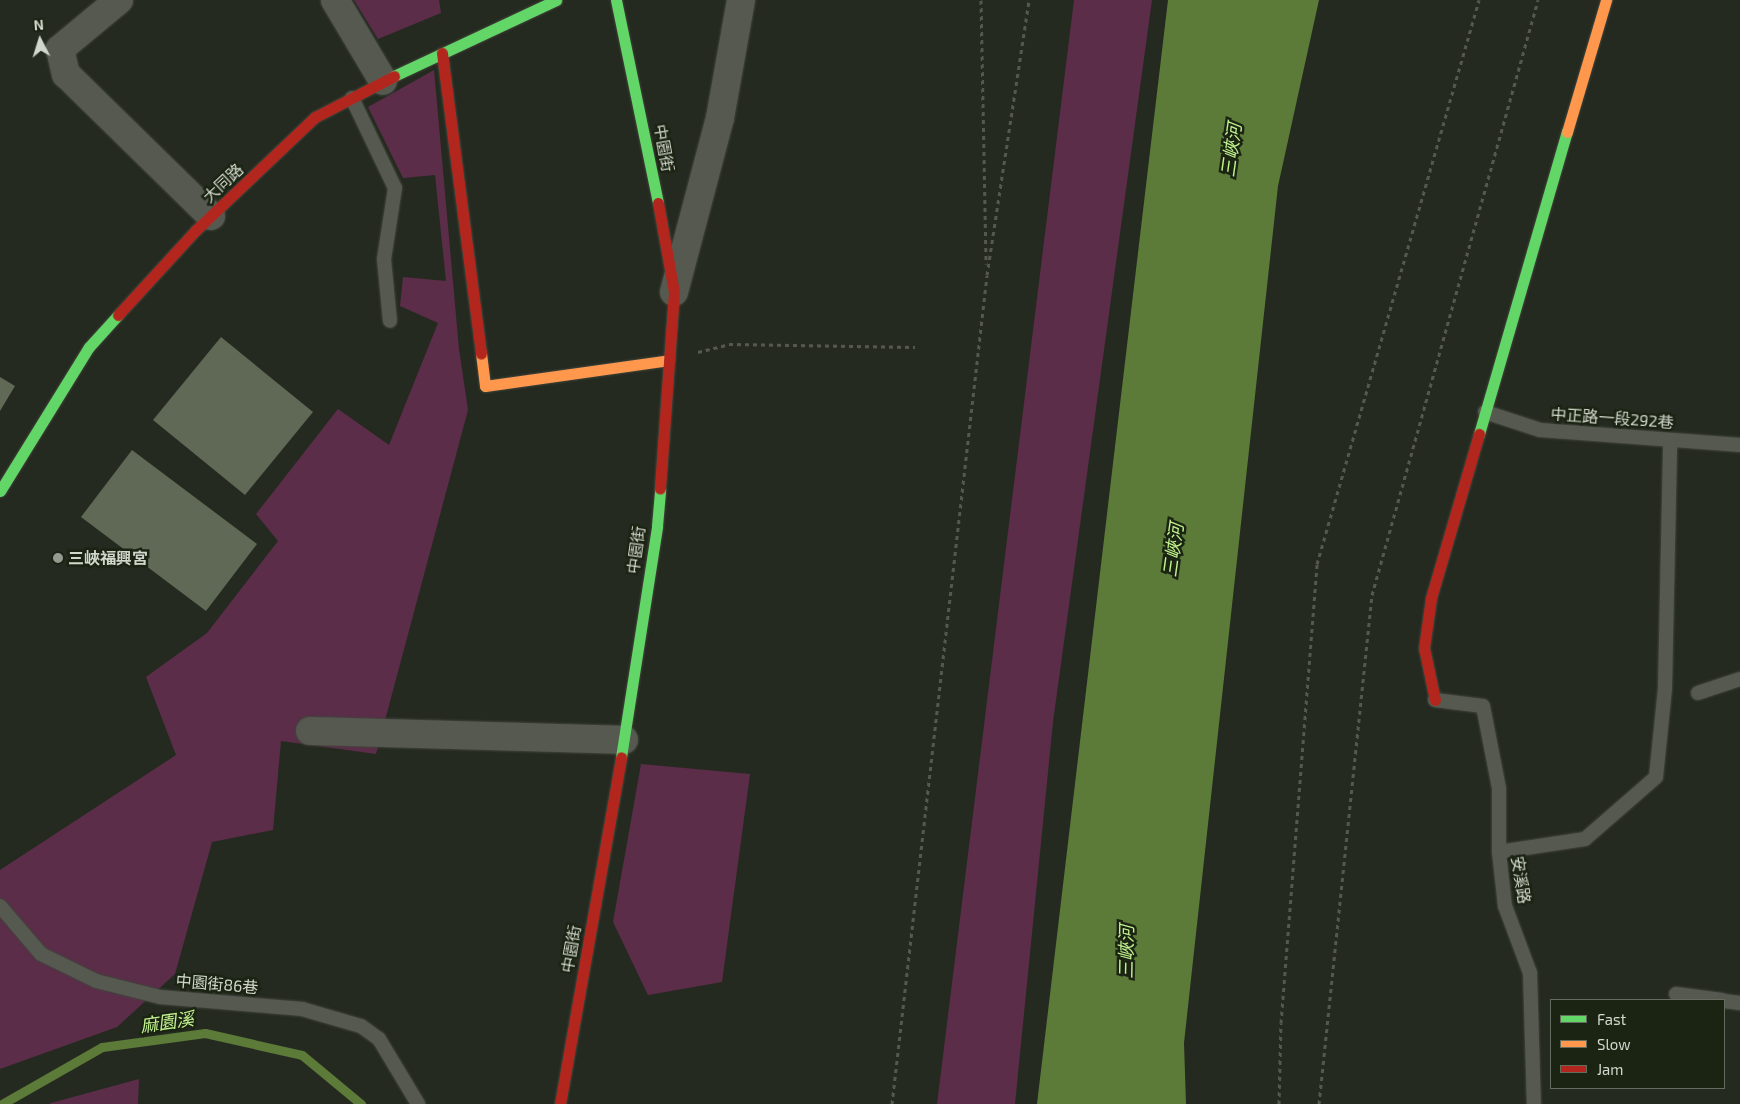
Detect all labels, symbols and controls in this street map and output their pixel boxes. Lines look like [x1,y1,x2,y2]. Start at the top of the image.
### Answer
north arrow [15,15,65,65]
text: N [33,16,44,33]
water label: 三峽河 [1217,122,1245,178]
street label: 中園街 [650,123,678,173]
street label: 大同路 [199,160,247,206]
street label: 中正路一段292巷 [1550,404,1674,432]
water label: 三峽河 [1159,522,1187,578]
street label: 中園街 [623,525,649,575]
place label: 三峽福興宮 [68,548,148,568]
marker: 三峽福興宮 [52,552,64,564]
street label: 安溪路 [1508,855,1534,905]
street label: 中園街 [557,924,585,974]
water label: 三峽河 [1115,925,1137,979]
street label: 中園街86巷 [175,971,259,997]
legend [1550,999,1725,1089]
water label: 麻園溪 [139,1008,195,1036]
text: Fast [1597,1010,1626,1028]
text: Slow [1597,1035,1631,1053]
text: Jam [1597,1060,1623,1078]

